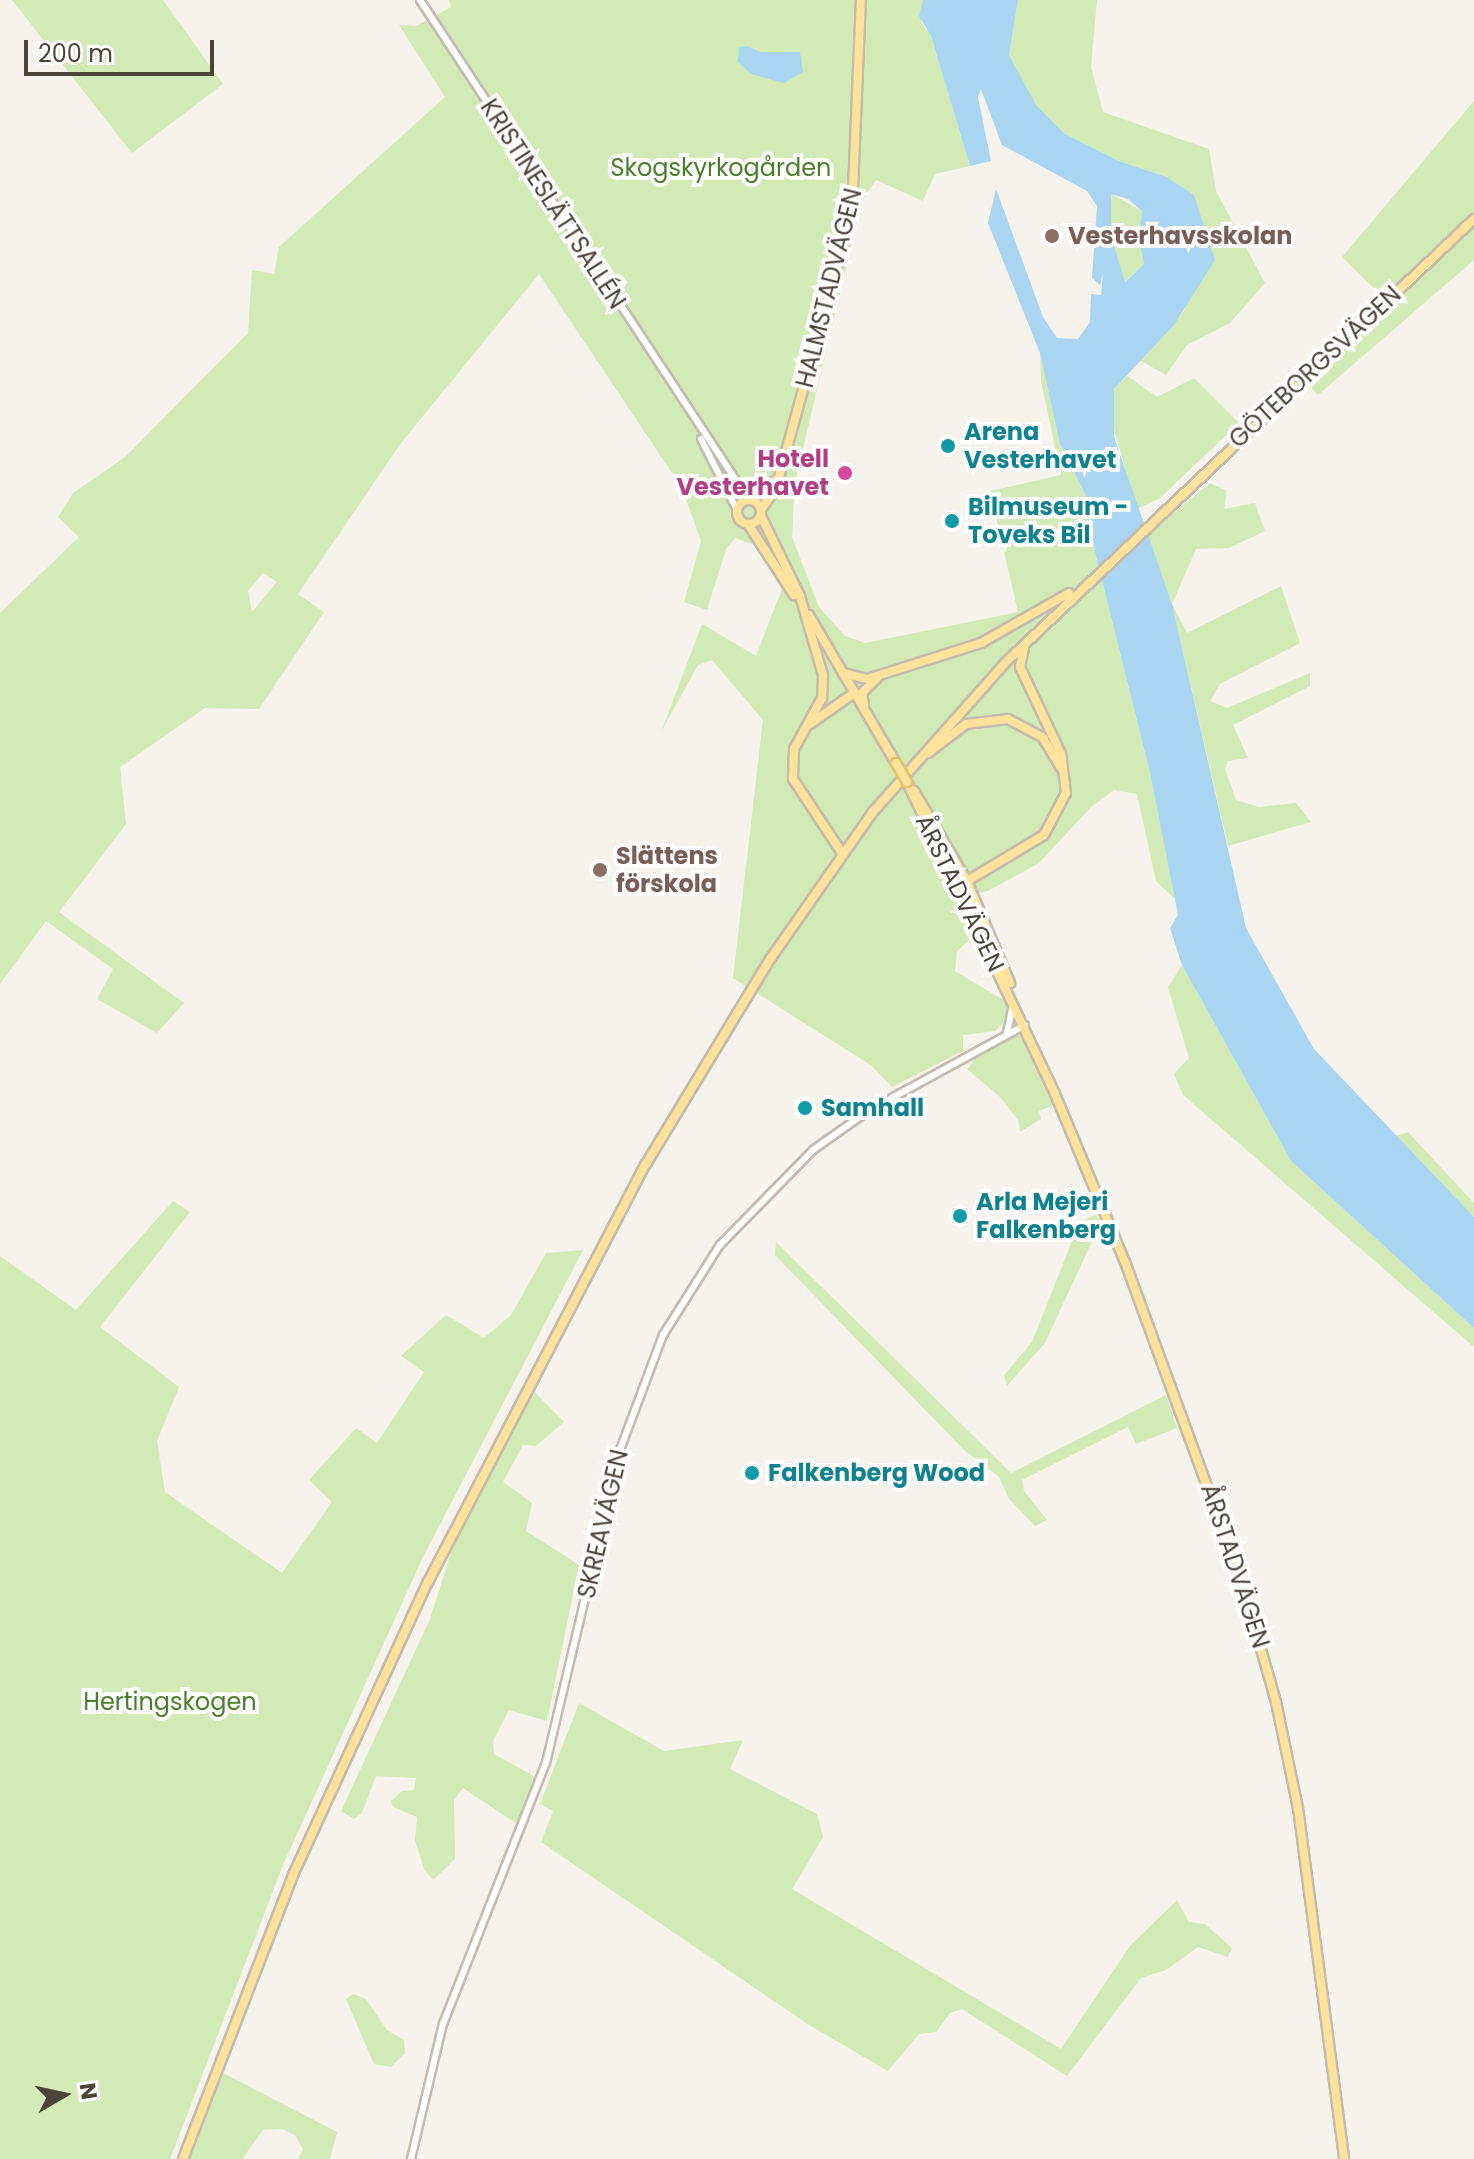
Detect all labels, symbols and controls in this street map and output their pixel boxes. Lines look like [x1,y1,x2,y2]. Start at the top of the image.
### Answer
scale bar [28,24,218,74]
text: 200 m [38,37,113,70]
street label: KRISTINESLÄTTSALLÉN [475,94,631,314]
park label: Skogskyrkogården [611,154,831,182]
street label: HALMSTADVÄGEN [790,185,868,391]
place label: Vesterhavsskolan [1068,222,1292,250]
marker: Vesterhavsskolan [1043,227,1061,245]
street label: GÖTEBORGSVÄGEN [1223,280,1407,454]
place label: Arena Vesterhavet [964,418,1117,474]
marker: Arena Vesterhavet [939,437,957,455]
place label: Hotell Vesterhavet [676,445,829,501]
marker: Hotell Vesterhavet [836,464,854,482]
place label: Bilmuseum - Toveks Bil [968,493,1128,549]
marker: Bilmuseum - Toveks Bil [943,512,961,530]
street label: ÅRSTADVÄGEN [910,810,1010,976]
place label: Slättens förskola [616,842,718,898]
marker: Slättens förskola [591,861,609,879]
place label: Samhall [821,1094,924,1122]
marker: Samhall [796,1099,814,1117]
place label: Arla Mejeri Falkenberg [976,1188,1116,1244]
marker: Arla Mejeri Falkenberg [951,1207,969,1225]
street label: SKREAVÄGEN [572,1447,634,1601]
place label: Falkenberg Wood [768,1459,985,1487]
marker: Falkenberg Wood [743,1464,761,1482]
street label: ÅRSTADVÄGEN [1195,1480,1275,1652]
park label: Hertingskogen [83,1688,257,1716]
north arrow [24,2055,104,2135]
text: N [72,2081,105,2102]

